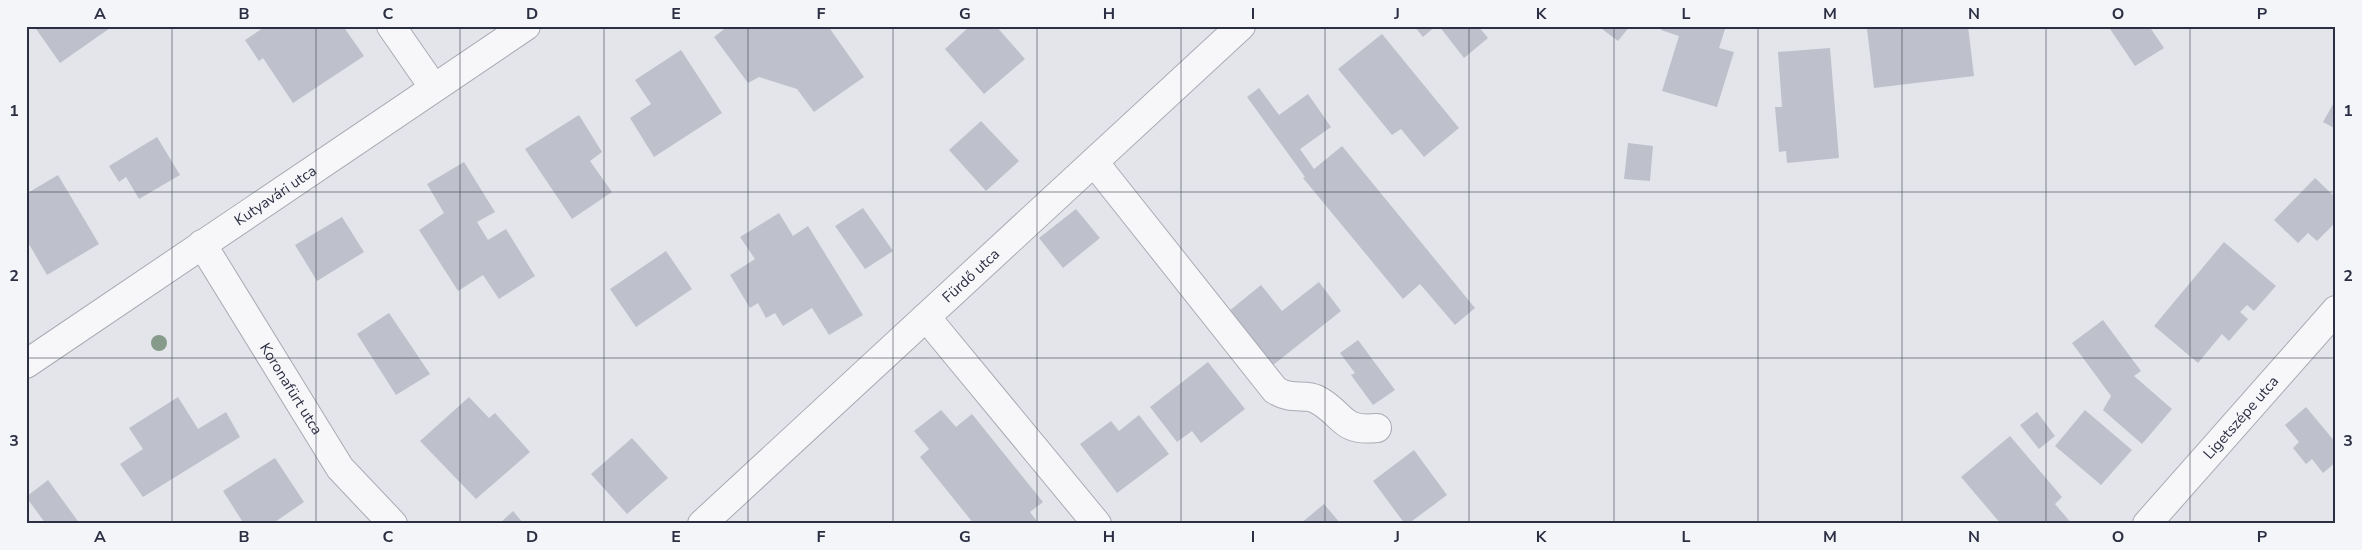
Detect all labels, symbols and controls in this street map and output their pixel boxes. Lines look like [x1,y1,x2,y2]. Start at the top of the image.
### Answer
text: A [94,3,106,25]
text: B [238,3,250,25]
text: C [383,3,394,25]
text: D [526,3,538,25]
text: E [671,3,681,25]
text: F [817,3,826,25]
text: G [959,3,971,25]
text: H [1103,3,1115,25]
text: I [1251,3,1255,25]
text: J [1393,3,1400,25]
text: K [1536,3,1548,25]
text: L [1682,3,1691,25]
text: M [1823,3,1837,25]
text: N [1968,3,1980,25]
text: O [2112,3,2124,25]
text: P [2257,3,2267,25]
text: 1 [9,100,19,122]
text: 1 [2343,100,2353,122]
street label: Kutyavári utca [230,160,320,230]
street label: Fürdő utca [938,244,1004,307]
text: 2 [9,265,19,287]
text: 2 [2343,265,2353,287]
street label: Koronafürt utca [255,339,327,438]
street label: Ligetszépe utca [2199,372,2283,463]
text: 3 [9,430,19,452]
text: 3 [2343,430,2353,452]
text: A [94,526,106,548]
text: B [238,526,250,548]
text: C [383,526,394,548]
text: D [526,526,538,548]
text: E [671,526,681,548]
text: F [817,526,826,548]
text: G [959,526,971,548]
text: H [1103,526,1115,548]
text: I [1251,526,1255,548]
text: J [1393,526,1400,548]
text: K [1536,526,1548,548]
text: L [1682,526,1691,548]
text: M [1823,526,1837,548]
text: N [1968,526,1980,548]
text: O [2112,526,2124,548]
text: P [2257,526,2267,548]

